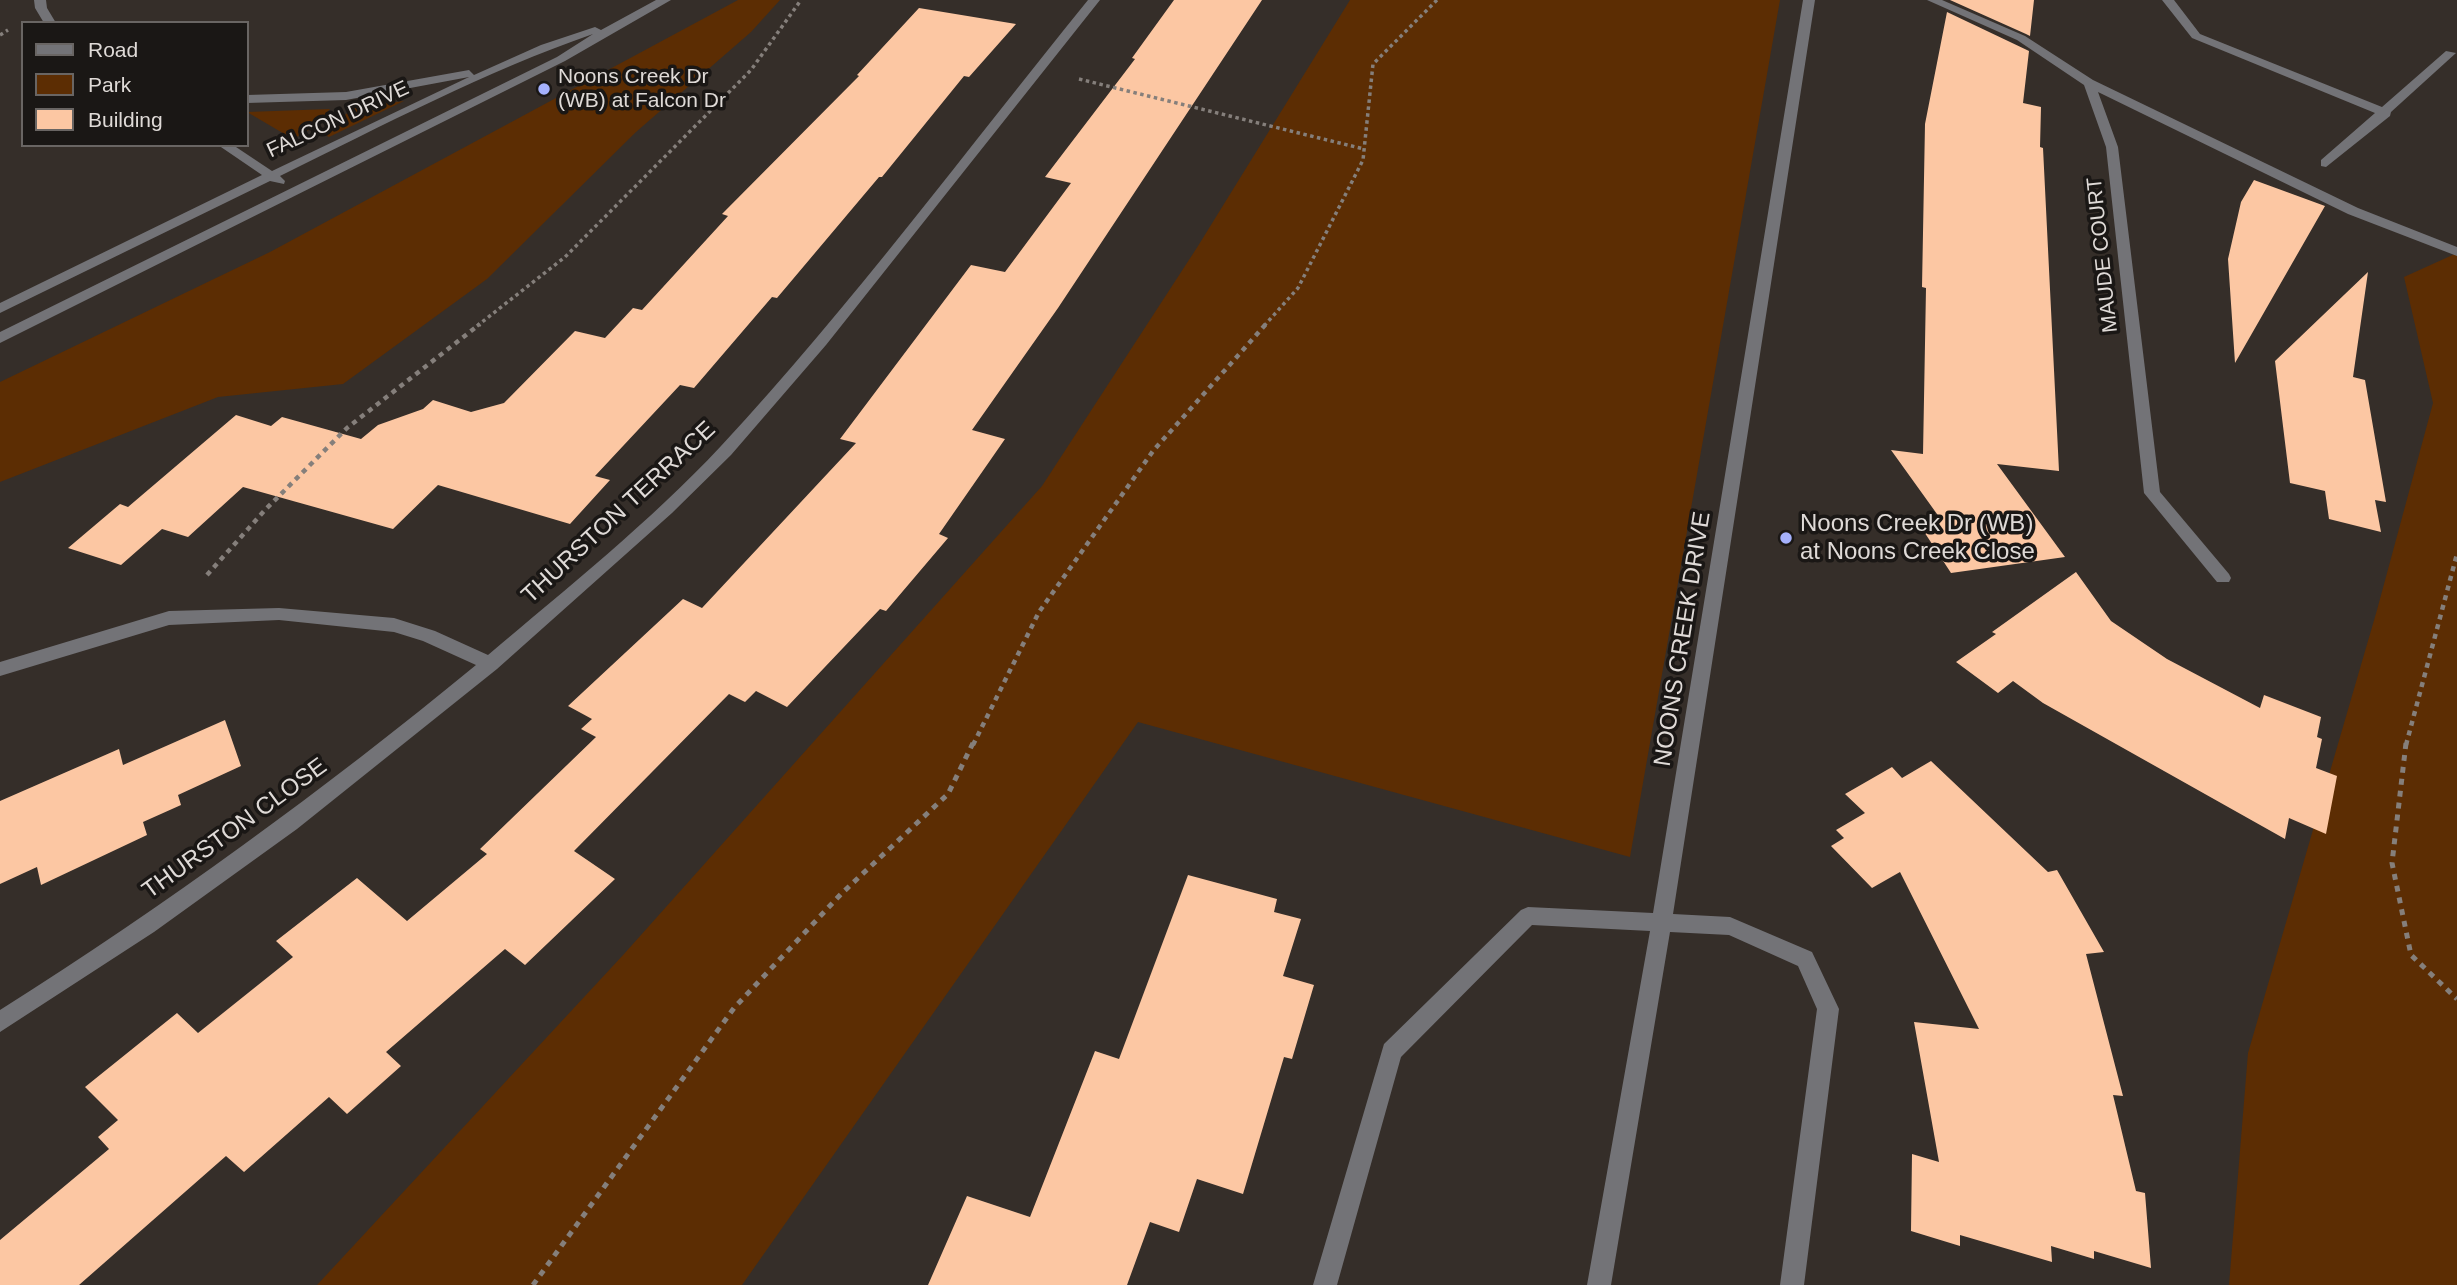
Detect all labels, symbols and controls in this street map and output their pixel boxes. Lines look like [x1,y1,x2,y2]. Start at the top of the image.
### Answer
legend [21,21,248,147]
text: Road [88,38,138,61]
place label: Noons Creek Dr (WB) at Falcon Dr [558,64,726,114]
text: Park [88,73,131,96]
street label: FALCON DRIVE [263,76,413,164]
marker: Noons Creek Dr (WB) at Falcon Dr [536,81,552,97]
text: Building [88,108,163,131]
street label: MAUDE COURT [2082,176,2124,334]
street label: THURSTON TERRACE [516,416,722,610]
street label: NOONS CREEK DRIVE [1649,510,1717,768]
place label: Noons Creek Dr (WB) at Noons Creek Close [1800,510,2035,566]
marker: Noons Creek Dr (WB) at Noons Creek Close [1778,530,1794,546]
street label: THURSTON CLOSE [137,752,333,906]

